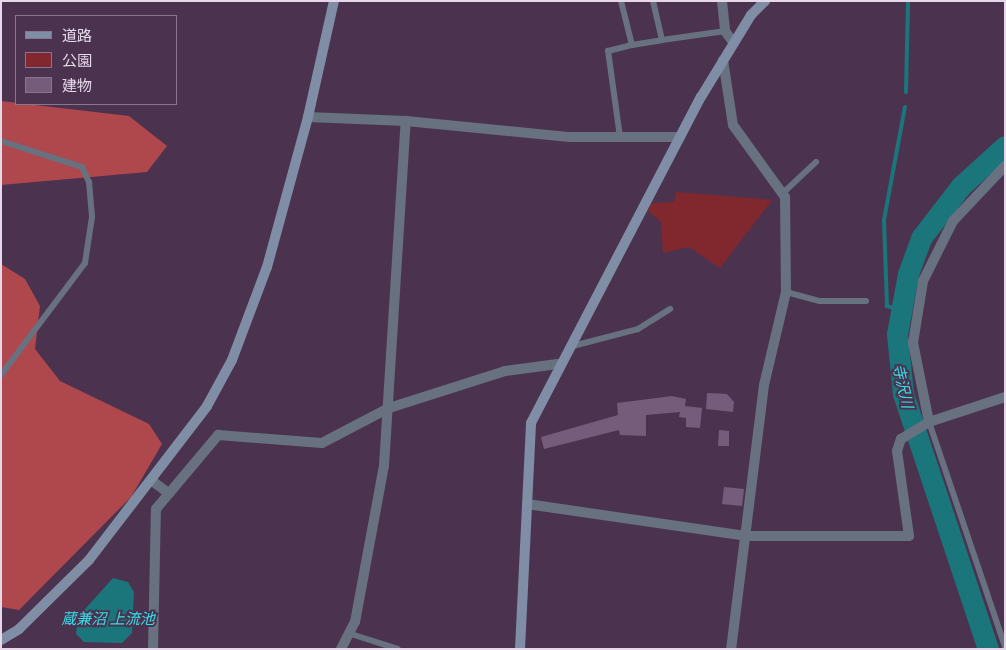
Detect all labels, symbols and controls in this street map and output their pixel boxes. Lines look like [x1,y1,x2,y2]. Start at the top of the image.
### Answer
legend [15,15,178,105]
text: 道路 [62,25,92,46]
text: 公園 [62,50,92,71]
text: 建物 [62,75,92,96]
water label: 寺沢川 [889,362,917,410]
water label: 蔵兼沼 上流池 [61,610,155,628]

